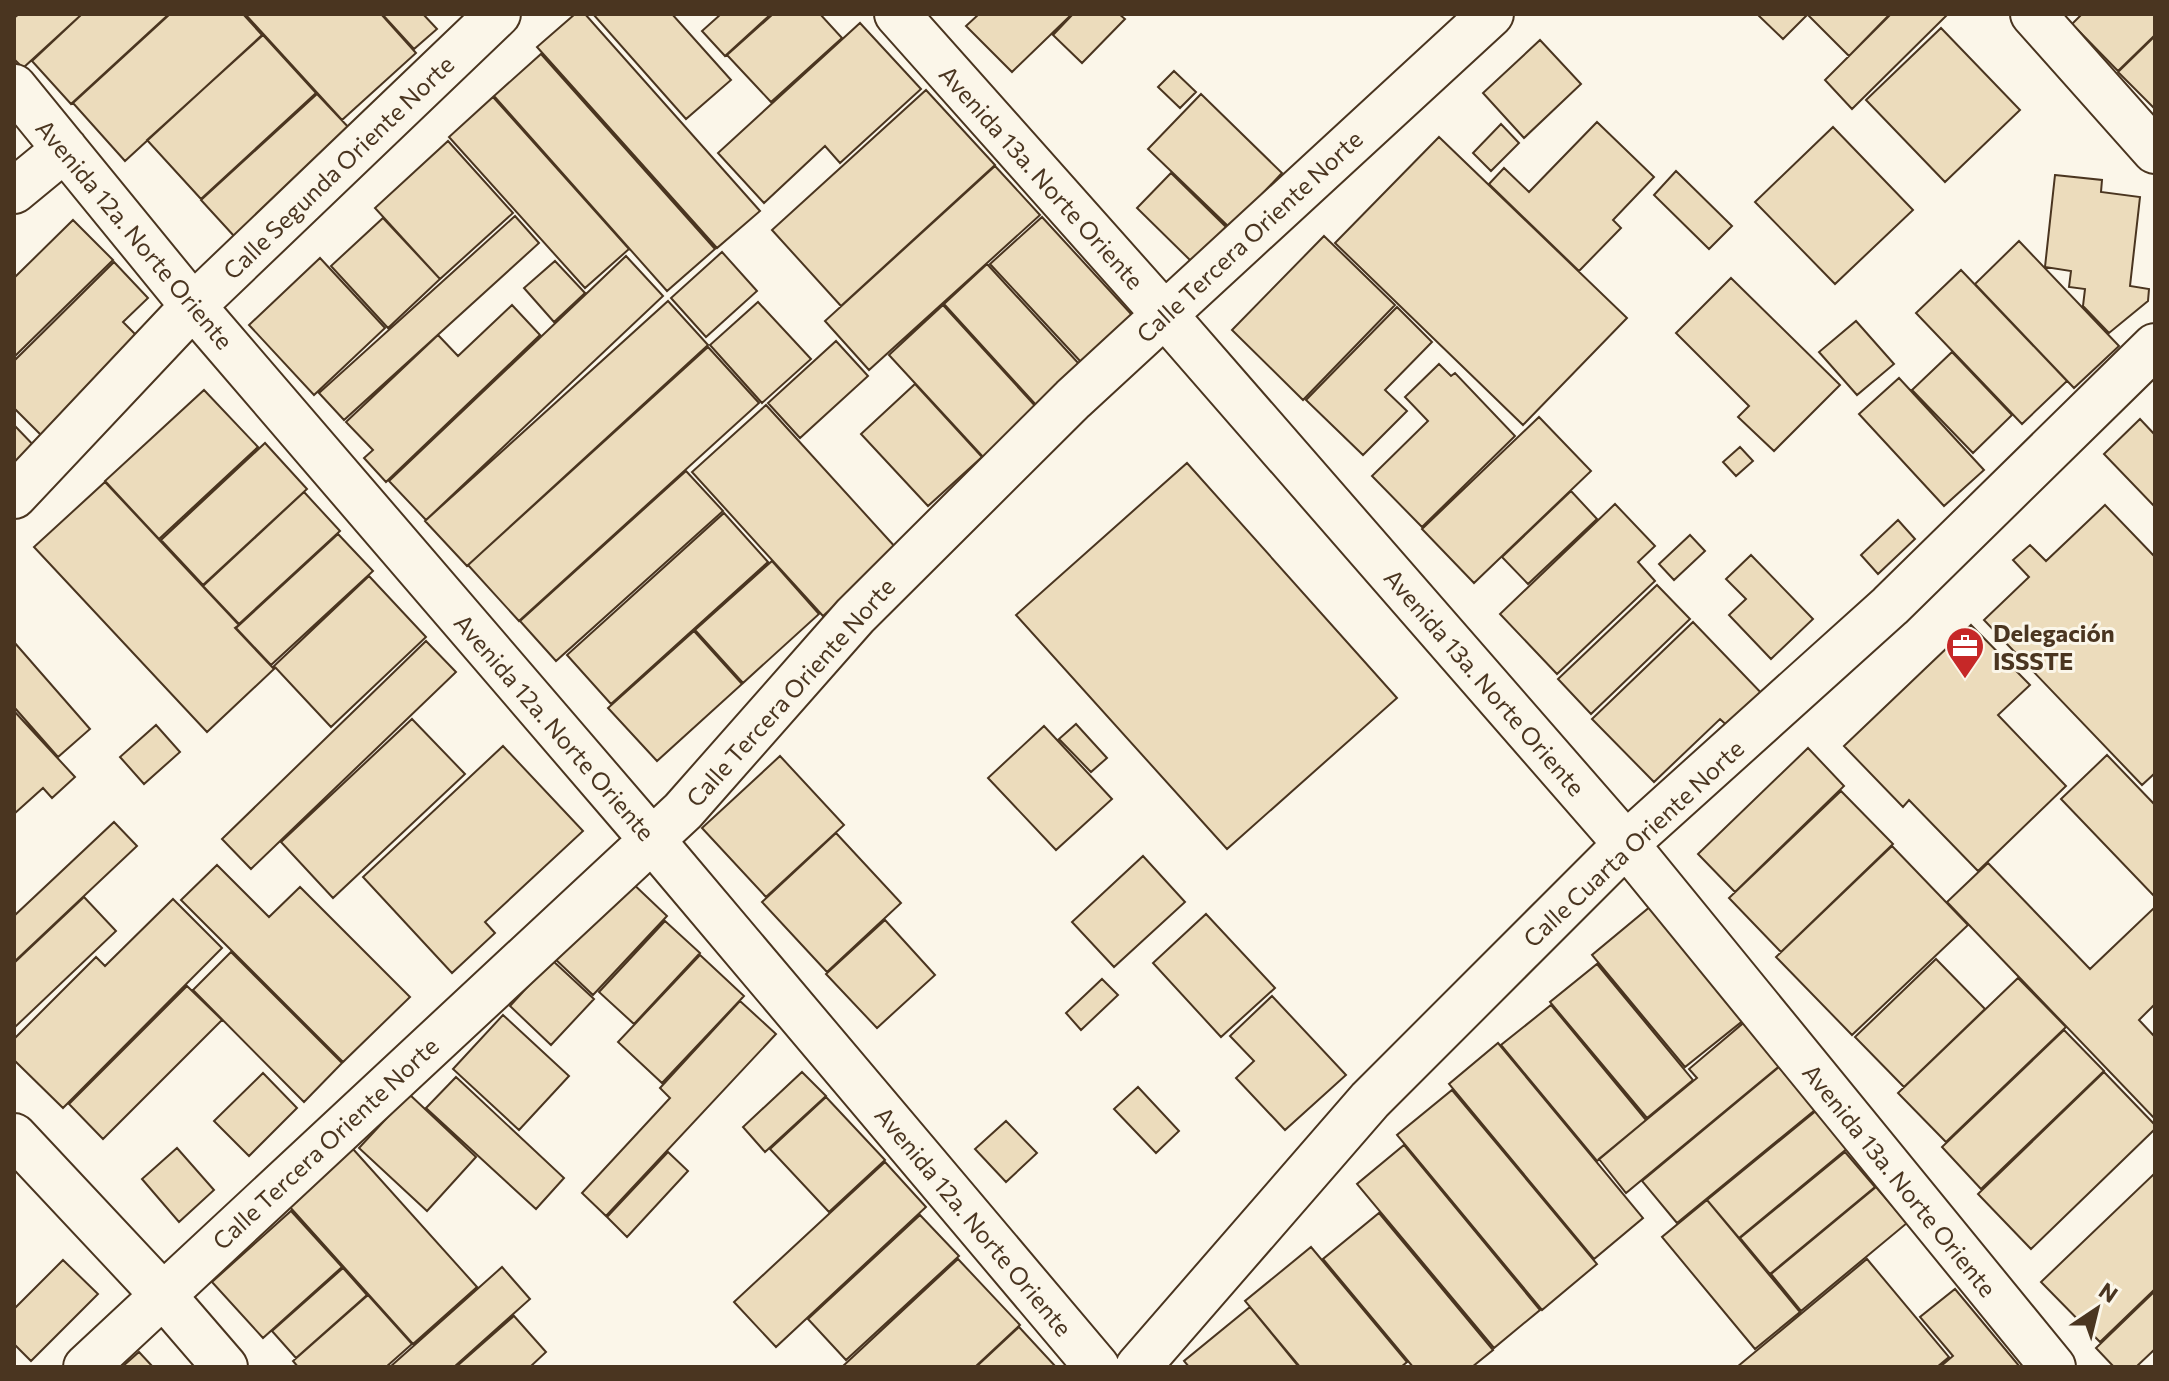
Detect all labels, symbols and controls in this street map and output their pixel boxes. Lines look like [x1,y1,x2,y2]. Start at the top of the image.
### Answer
street label: Calle Segunda Oriente Norte [217,49,459,285]
street label: Avenida 13a. Norte Oriente [934,59,1150,295]
street label: Avenida 12a. Norte Oriente [31,113,239,355]
street label: Calle Tercera Oriente Norte [1130,124,1368,348]
street label: Avenida 13a. Norte Oriente [1379,563,1591,801]
street label: Calle Tercera Oriente Norte [680,572,900,812]
street label: Avenida 12a. Norte Oriente [449,608,661,846]
place label: Delegación ISSSTE [1993,618,2115,675]
office icon: Delegación ISSSTE [1944,625,1986,680]
street label: Calle Cuarta Oriente Norte [1517,733,1749,953]
street label: Calle Tercera Oriente Norte [206,1031,444,1255]
street label: Avenida 13a. Norte Oriente [1797,1058,2003,1302]
street label: Avenida 12a. Norte Oriente [870,1100,1078,1342]
north arrow [2057,1269,2137,1349]
text: N [2094,1276,2123,1308]

